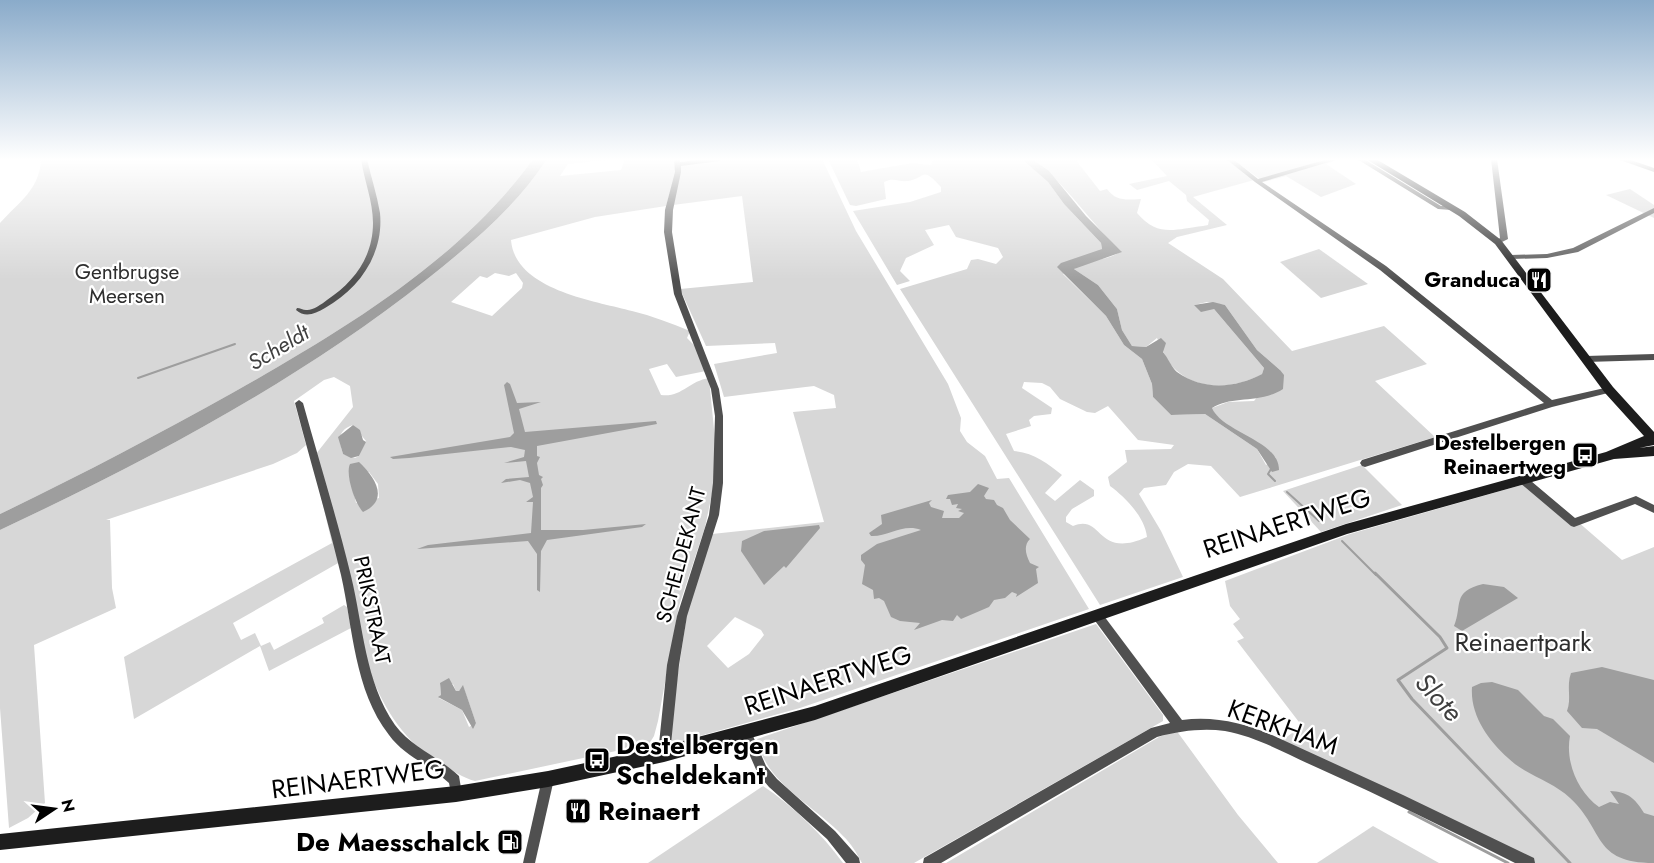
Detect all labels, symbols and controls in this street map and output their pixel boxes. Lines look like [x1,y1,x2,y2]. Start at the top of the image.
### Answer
park label: Gentbrugse Meersen [75,257,179,311]
place label: Granduca [1424,265,1520,295]
restaurant icon: Granduca [1524,265,1554,295]
water label: Scheldt [241,315,316,378]
place label: Destelbergen Reinaertweg [1434,428,1566,482]
bus stop icon: Destelbergen Reinaertweg [1570,440,1600,470]
street label: REINAERTWEG [1198,478,1376,568]
street label: SCHELDEKANT [648,484,714,626]
street label: PRIKSTRAAT [346,553,398,667]
park label: Reinaertpark [1454,623,1592,661]
street label: REINAERTWEG [739,635,917,725]
water label: Slote [1406,664,1472,731]
street label: KERKHAM [1222,689,1344,765]
place label: Destelbergen Scheldekant [616,726,779,794]
bus stop icon: Destelbergen Scheldekant [582,745,612,775]
street label: REINAERTWEG [269,750,447,808]
north arrow [24,779,84,839]
place label: Reinaert [598,792,700,830]
restaurant icon: Reinaert [563,796,593,826]
text: N [55,797,81,815]
place label: De Maesschalck [296,823,490,861]
fuel station icon: De Maesschalck [495,827,525,857]

